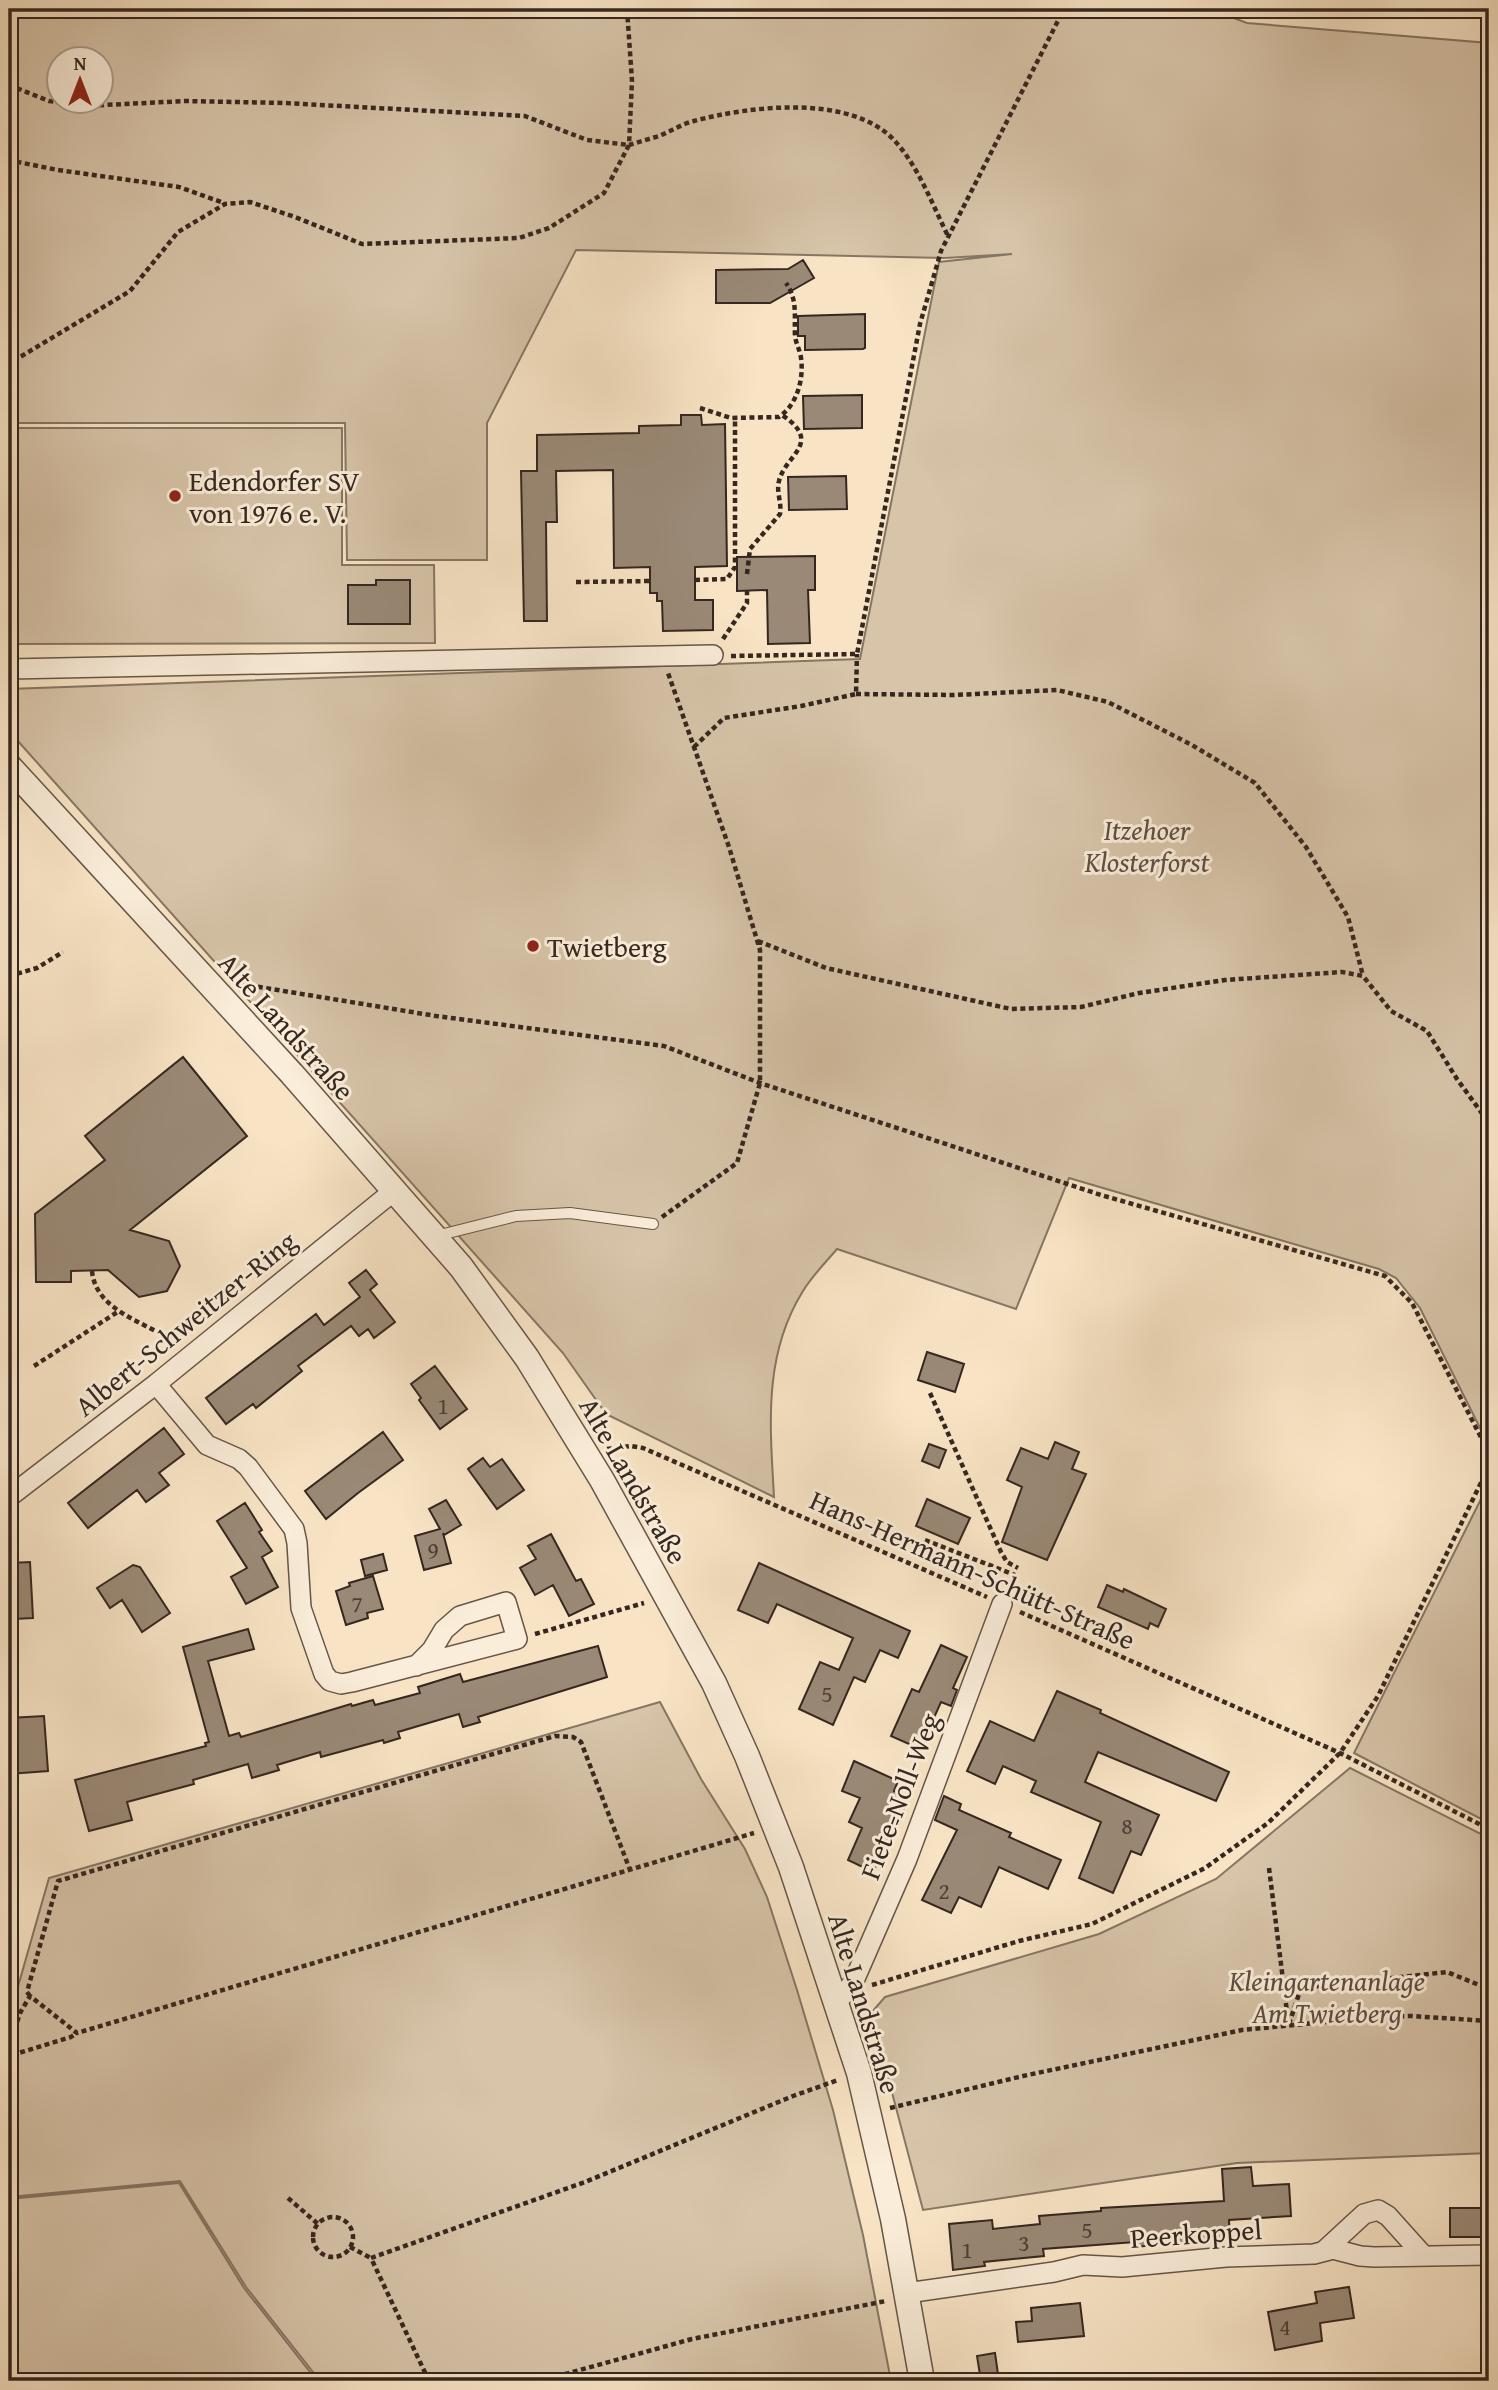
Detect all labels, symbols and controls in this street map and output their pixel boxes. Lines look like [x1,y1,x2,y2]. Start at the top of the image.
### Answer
north arrow [46,46,116,116]
text: N [74,49,87,77]
place label: Edendorfer SV von 1976 e. V. [189,460,360,533]
marker: Edendorfer SV von 1976 e. V. [167,488,183,504]
park label: Itzehoer Klosterforst [1084,809,1210,882]
place label: Twietberg [547,926,667,967]
marker: Twietberg [525,938,541,954]
street label: Alte Landstraße [209,943,365,1109]
street label: Albert-Schweitzer-Ring [65,1220,305,1426]
house number: 1 [437,1388,449,1423]
street label: Alte Landstraße [570,1389,698,1571]
street label: Hans-Hermann-Schütt-Straße [804,1479,1142,1659]
house number: 9 [427,1532,439,1567]
house number: 7 [351,1586,363,1621]
house number: 5 [821,1676,833,1711]
street label: Fiete-Noll-Weg [849,1707,950,1885]
house number: 8 [1121,1808,1133,1843]
house number: 2 [938,1873,950,1908]
street label: Alte Landstraße [818,1908,912,2098]
park label: Kleingartenanlage Am Twietberg [1228,1960,1425,2033]
street label: Peerkoppel [1129,2208,1263,2258]
house number: 5 [1081,2212,1093,2247]
house number: 3 [1018,2225,1030,2260]
house number: 1 [961,2232,973,2267]
house number: 4 [1279,2309,1291,2344]

